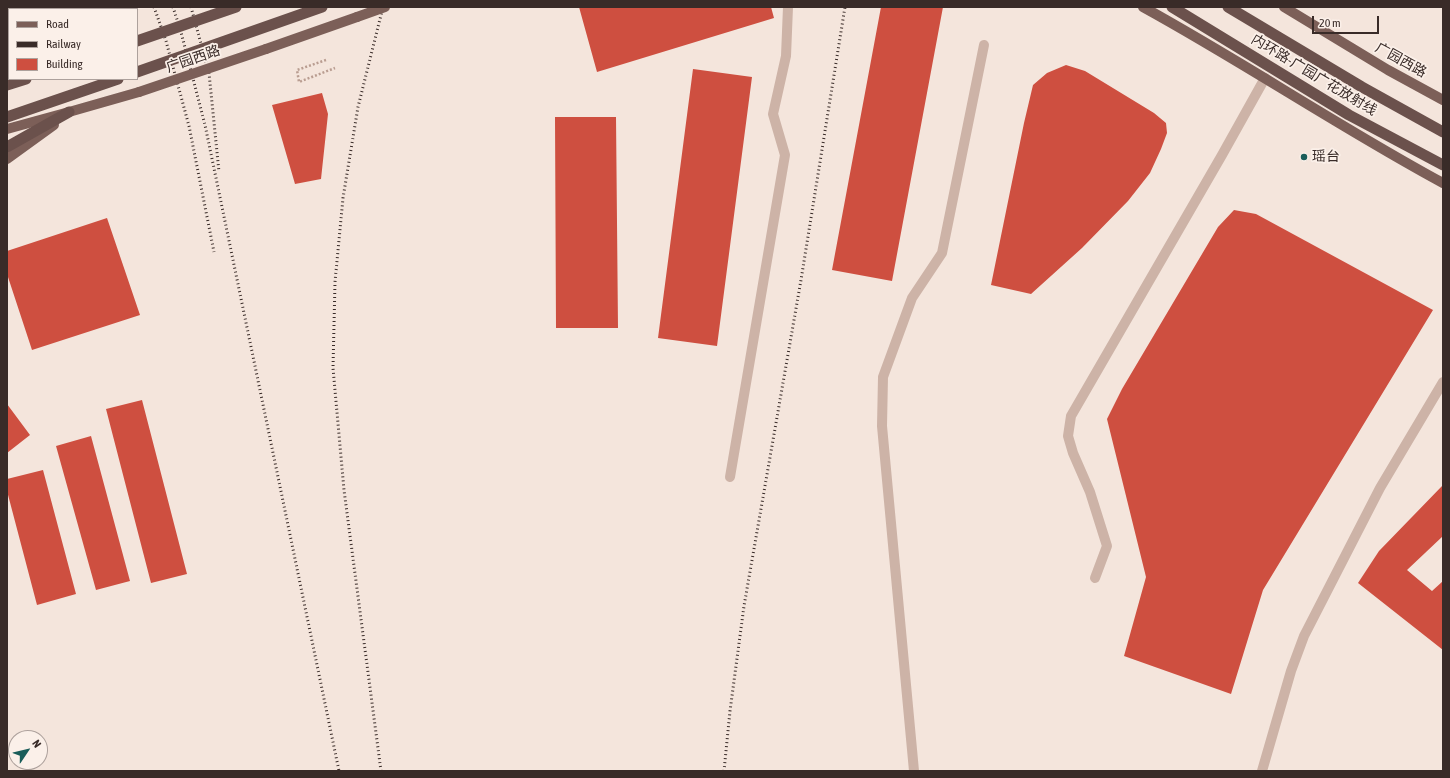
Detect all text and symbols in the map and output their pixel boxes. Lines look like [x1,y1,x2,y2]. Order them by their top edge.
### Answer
legend [8,8,138,80]
scale bar [1314,8,1381,34]
text: 20 m [1319,16,1341,30]
text: Road [46,17,69,31]
street label: 内环路-广园广花放射线 [1248,31,1380,119]
text: Railway [46,37,81,51]
street label: 广园西路 [1372,39,1430,81]
street label: 广园西路 [164,42,222,76]
text: Building [46,57,83,71]
place label: 瑶台 [1312,149,1340,165]
marker: 瑶台 [1299,152,1309,162]
north arrow [8,730,48,770]
text: N [30,738,44,750]

